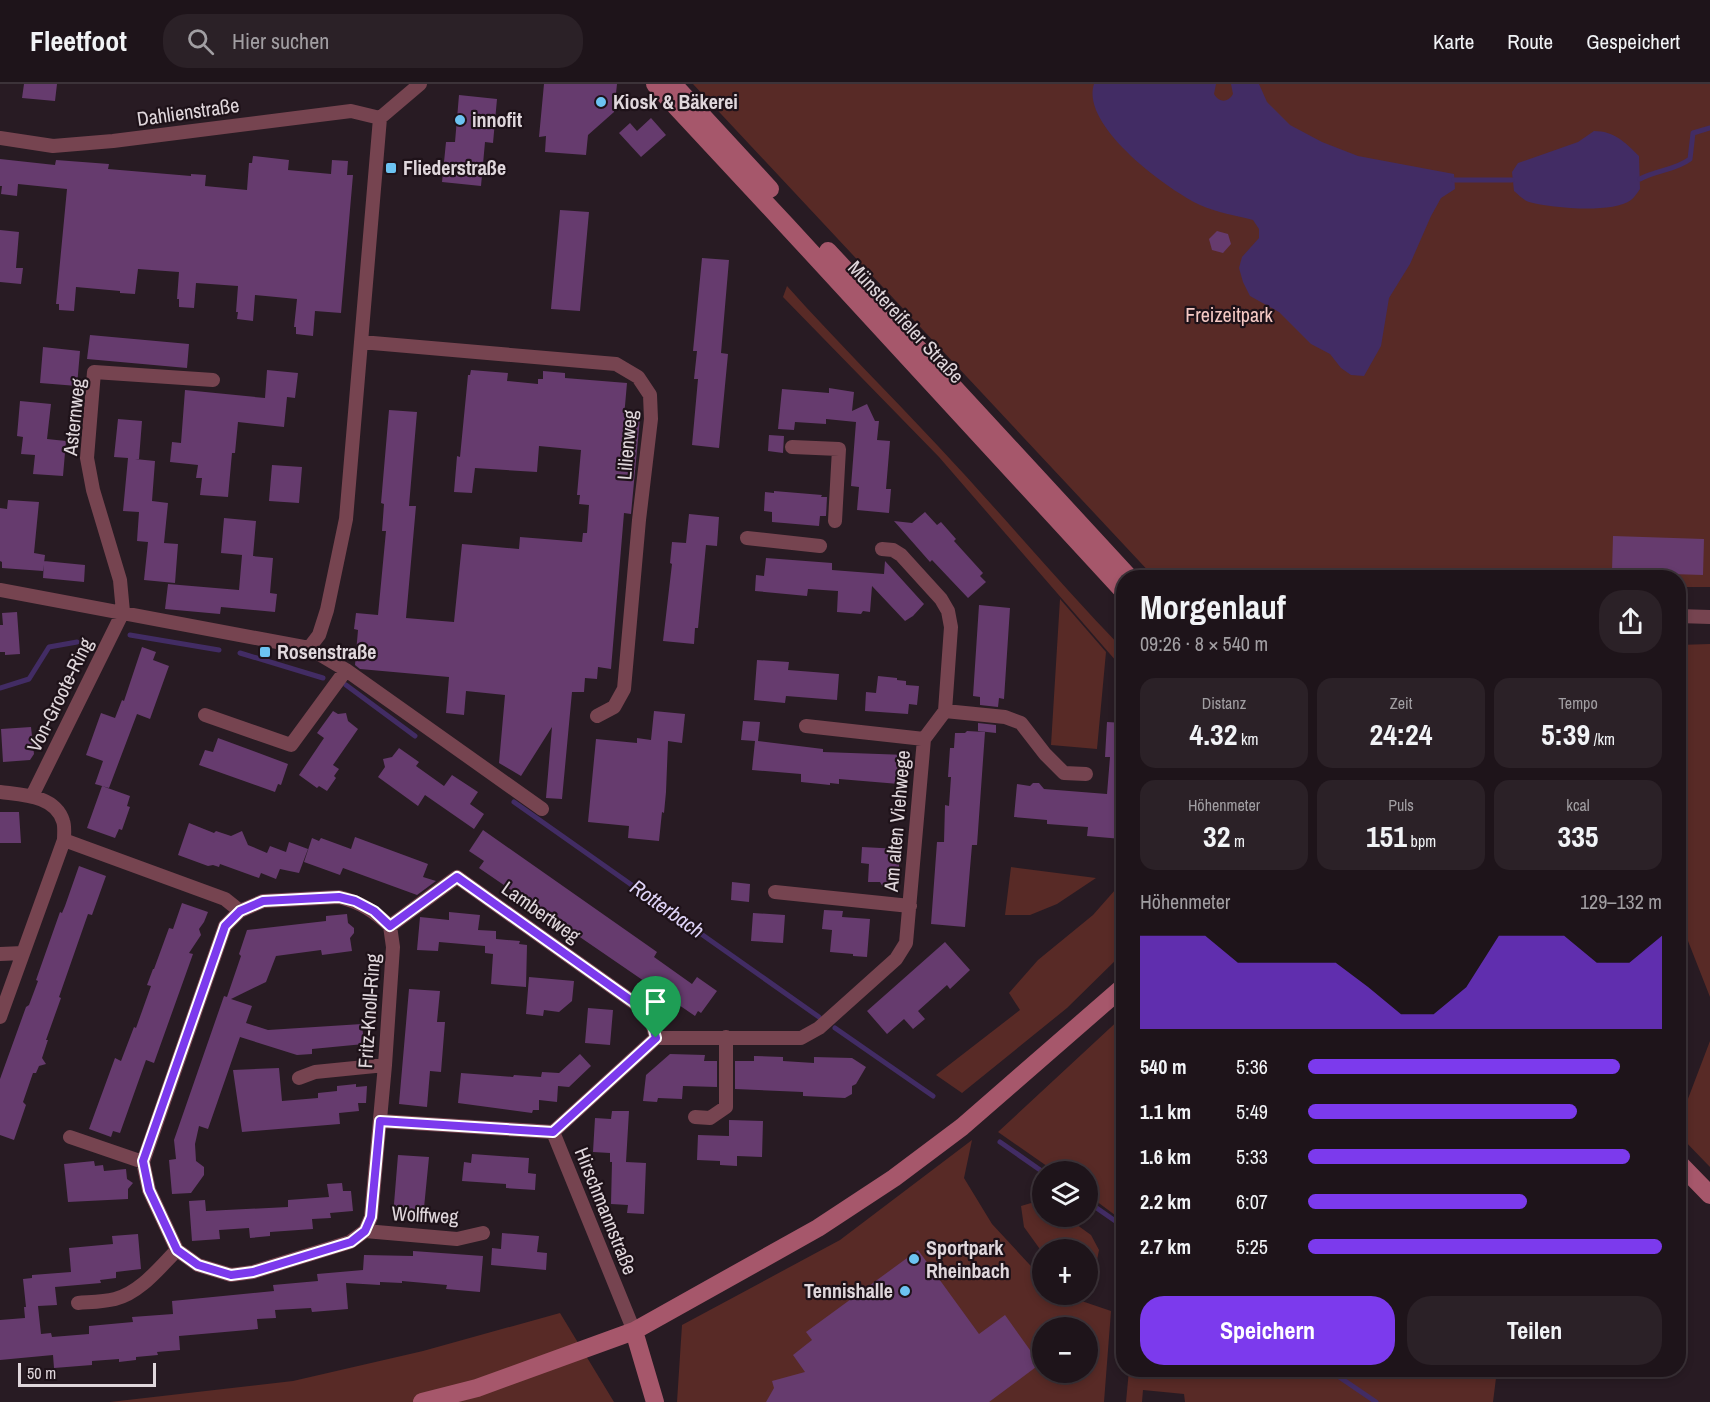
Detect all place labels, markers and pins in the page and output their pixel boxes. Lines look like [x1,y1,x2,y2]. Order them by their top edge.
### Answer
place label: Kiosk & Bäkerei [613,88,738,115]
marker: Kiosk & Bäkerei [594,95,608,109]
place label: innofit [472,106,523,133]
marker: innofit [453,113,467,127]
place label: Fliederstraße [403,154,506,181]
marker: Fliederstraße [384,161,398,175]
place label: Rosenstraße [277,638,376,665]
marker: Rosenstraße [258,645,272,659]
pin [630,976,681,1038]
place label: Sportpark Rheinbach [926,1234,1010,1284]
marker: Sportpark Rheinbach [907,1252,921,1266]
place label: Tennishalle [804,1277,893,1304]
marker: Tennishalle [898,1284,912,1298]

